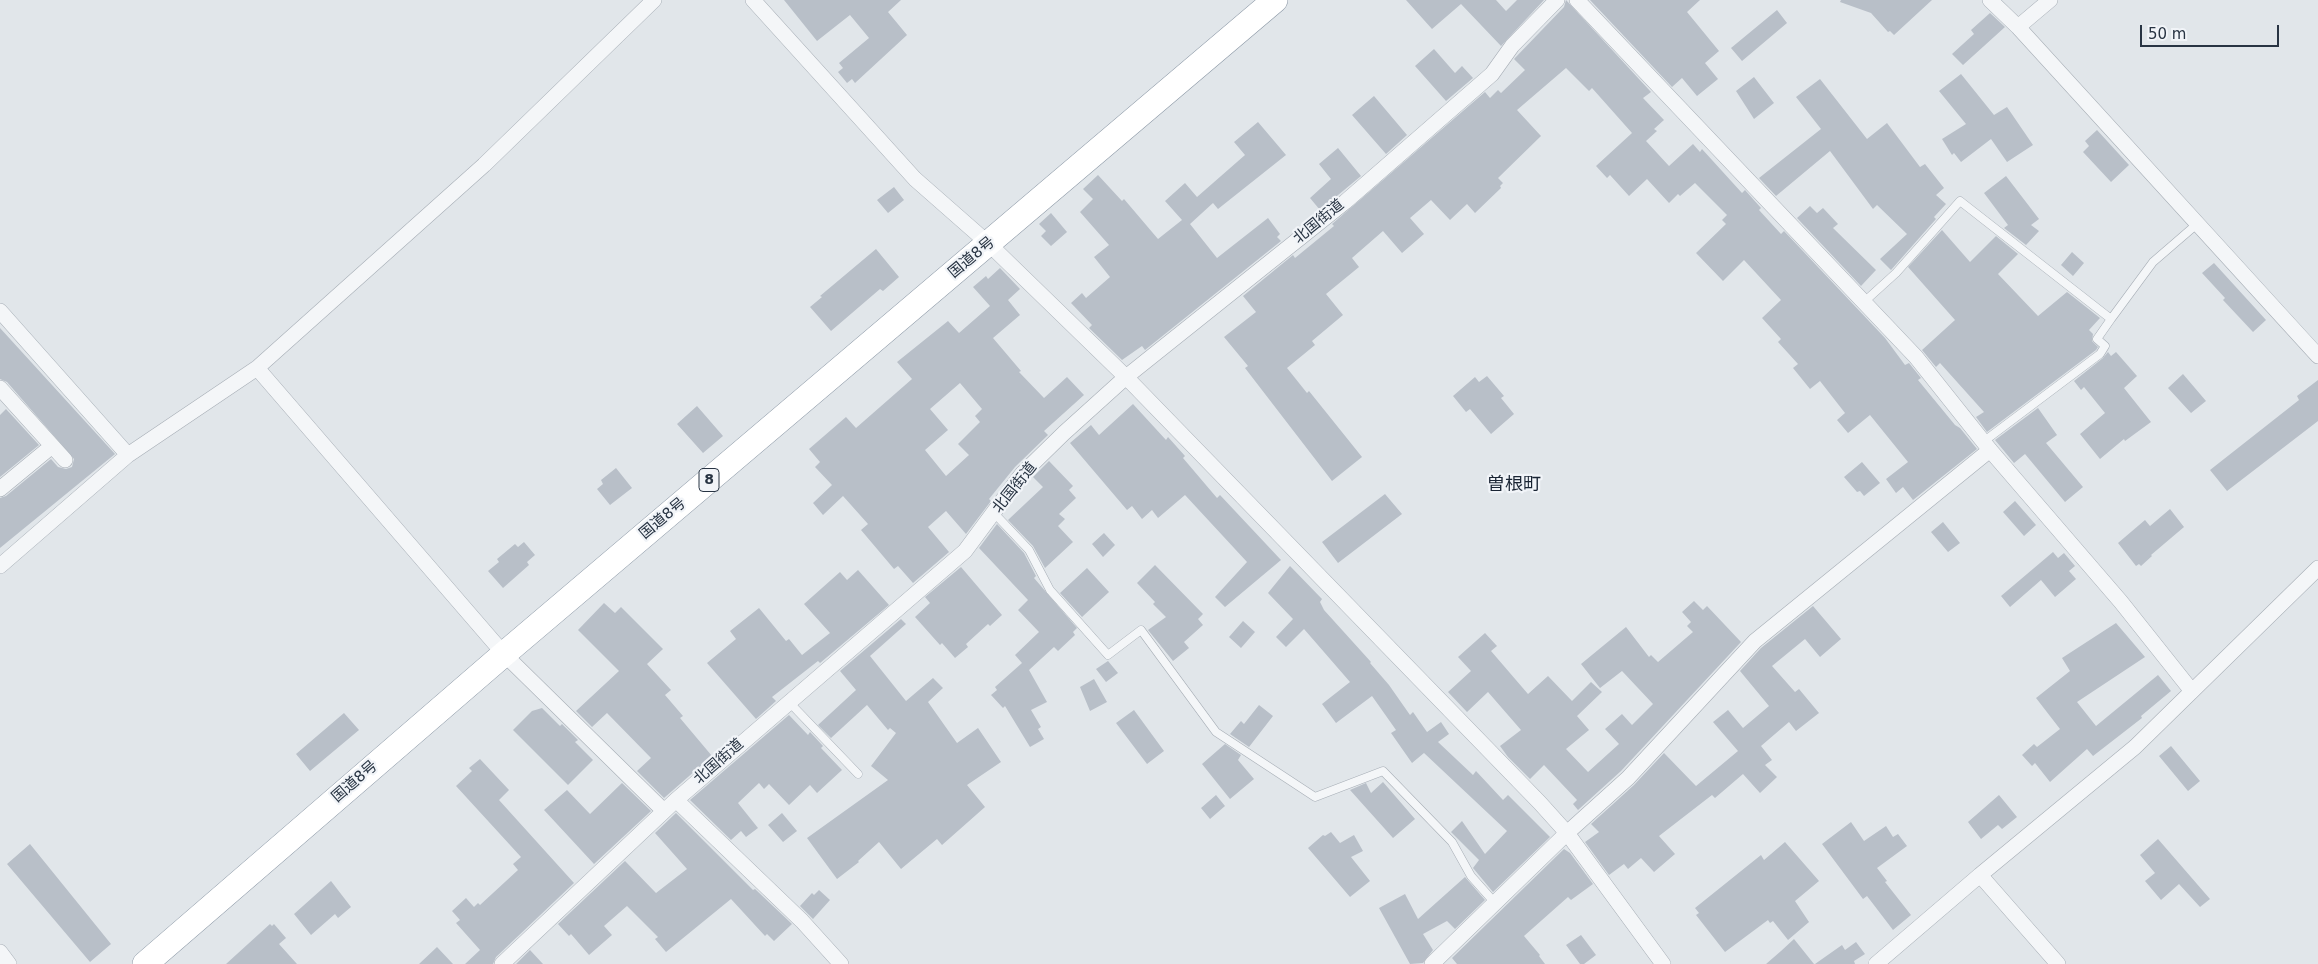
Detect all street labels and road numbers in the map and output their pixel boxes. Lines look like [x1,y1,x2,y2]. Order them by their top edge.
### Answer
street label: 北国街道 [1290,196,1348,248]
street label: 国道8号 [945,234,999,282]
street label: 北国街道 [989,459,1041,517]
road number: 8 [699,468,719,492]
street label: 国道8号 [636,495,690,543]
street label: 北国街道 [690,736,748,788]
street label: 国道8号 [329,757,381,807]

